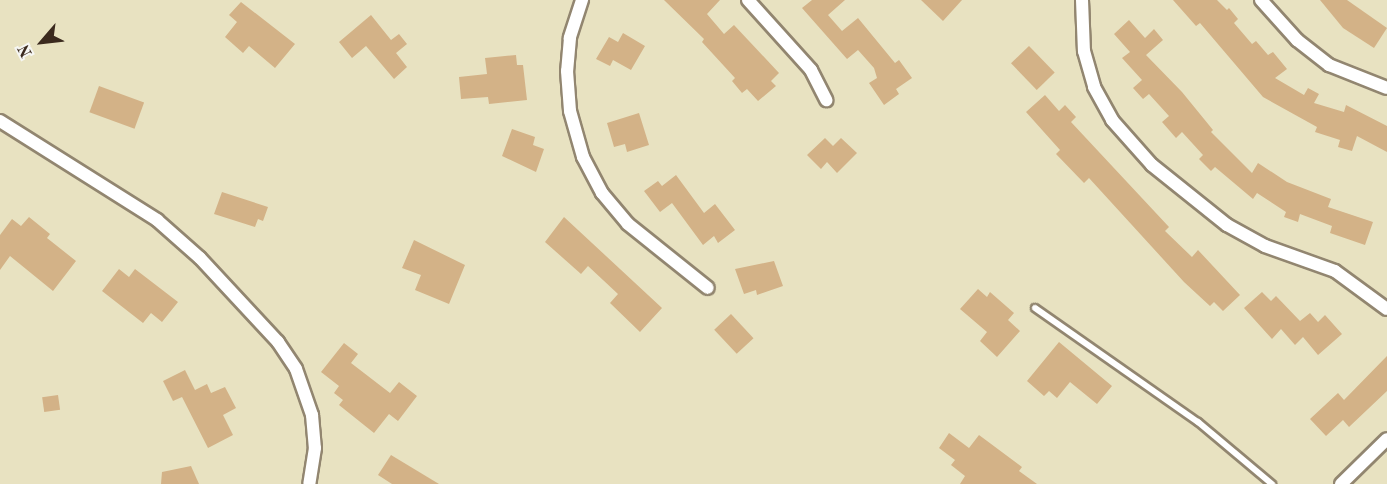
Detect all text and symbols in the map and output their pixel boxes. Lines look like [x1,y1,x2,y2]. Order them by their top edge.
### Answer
north arrow [12,12,72,72]
text: N [16,41,36,60]

